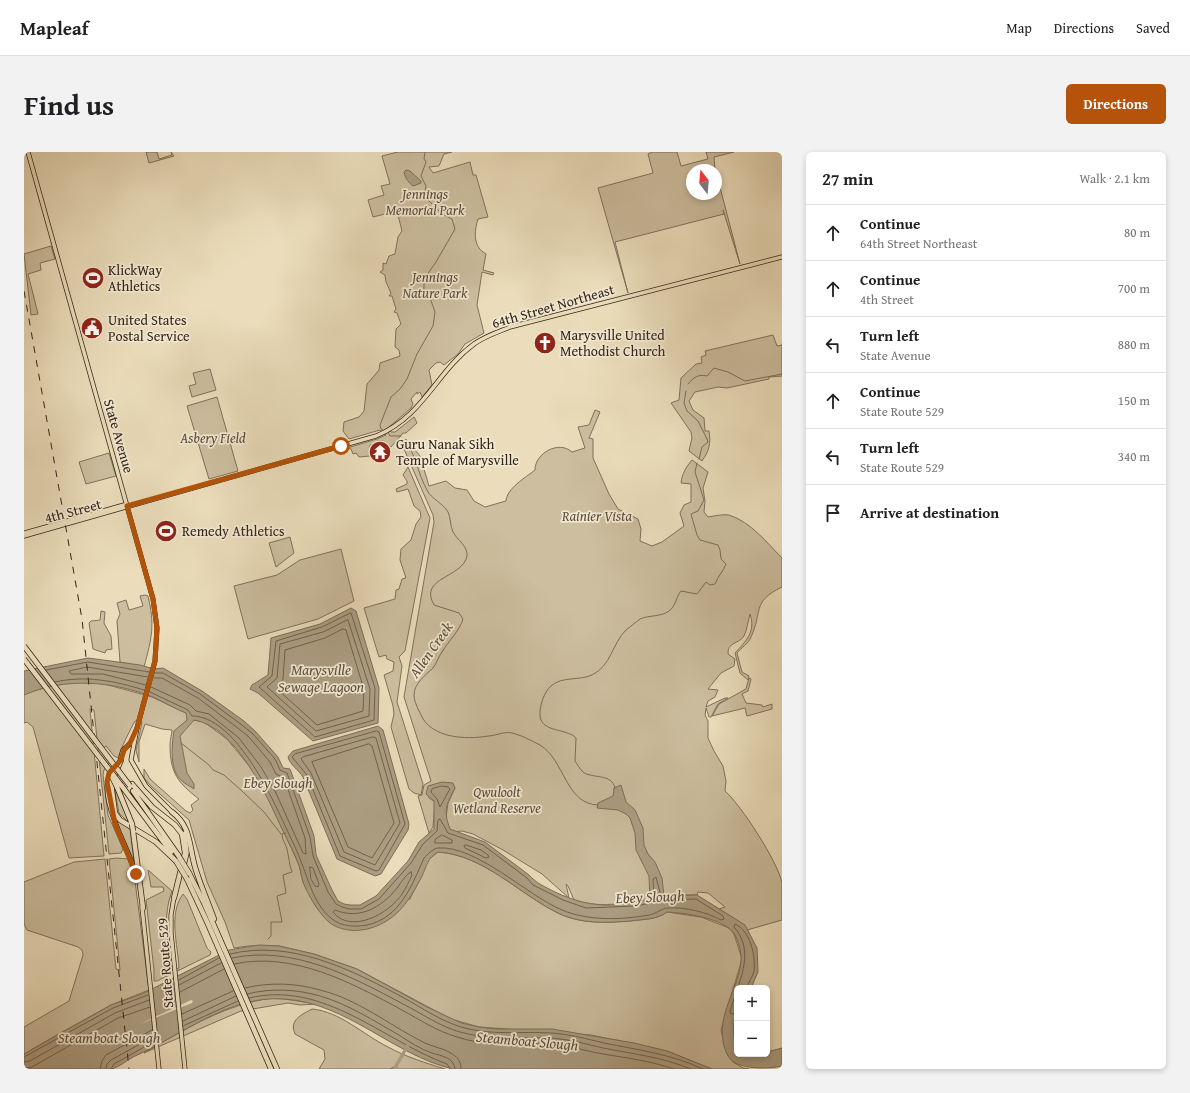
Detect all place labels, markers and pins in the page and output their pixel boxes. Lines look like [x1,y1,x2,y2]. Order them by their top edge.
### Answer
place label: KlickWay Athletics [108,260,162,296]
sports icon: KlickWay Athletics [80,265,106,291]
place label: United States Postal Service [108,310,190,346]
public building icon: United States Postal Service [79,315,105,341]
place label: Marysville United Methodist Church [560,325,666,361]
church icon: Marysville United Methodist Church [532,330,558,356]
place label: Guru Nanak Sikh Temple of Marysville [396,434,519,470]
temple icon: Guru Nanak Sikh Temple of Marysville [367,439,393,465]
sports icon: Remedy Athletics [153,518,179,544]
place label: Remedy Athletics [182,521,285,541]

